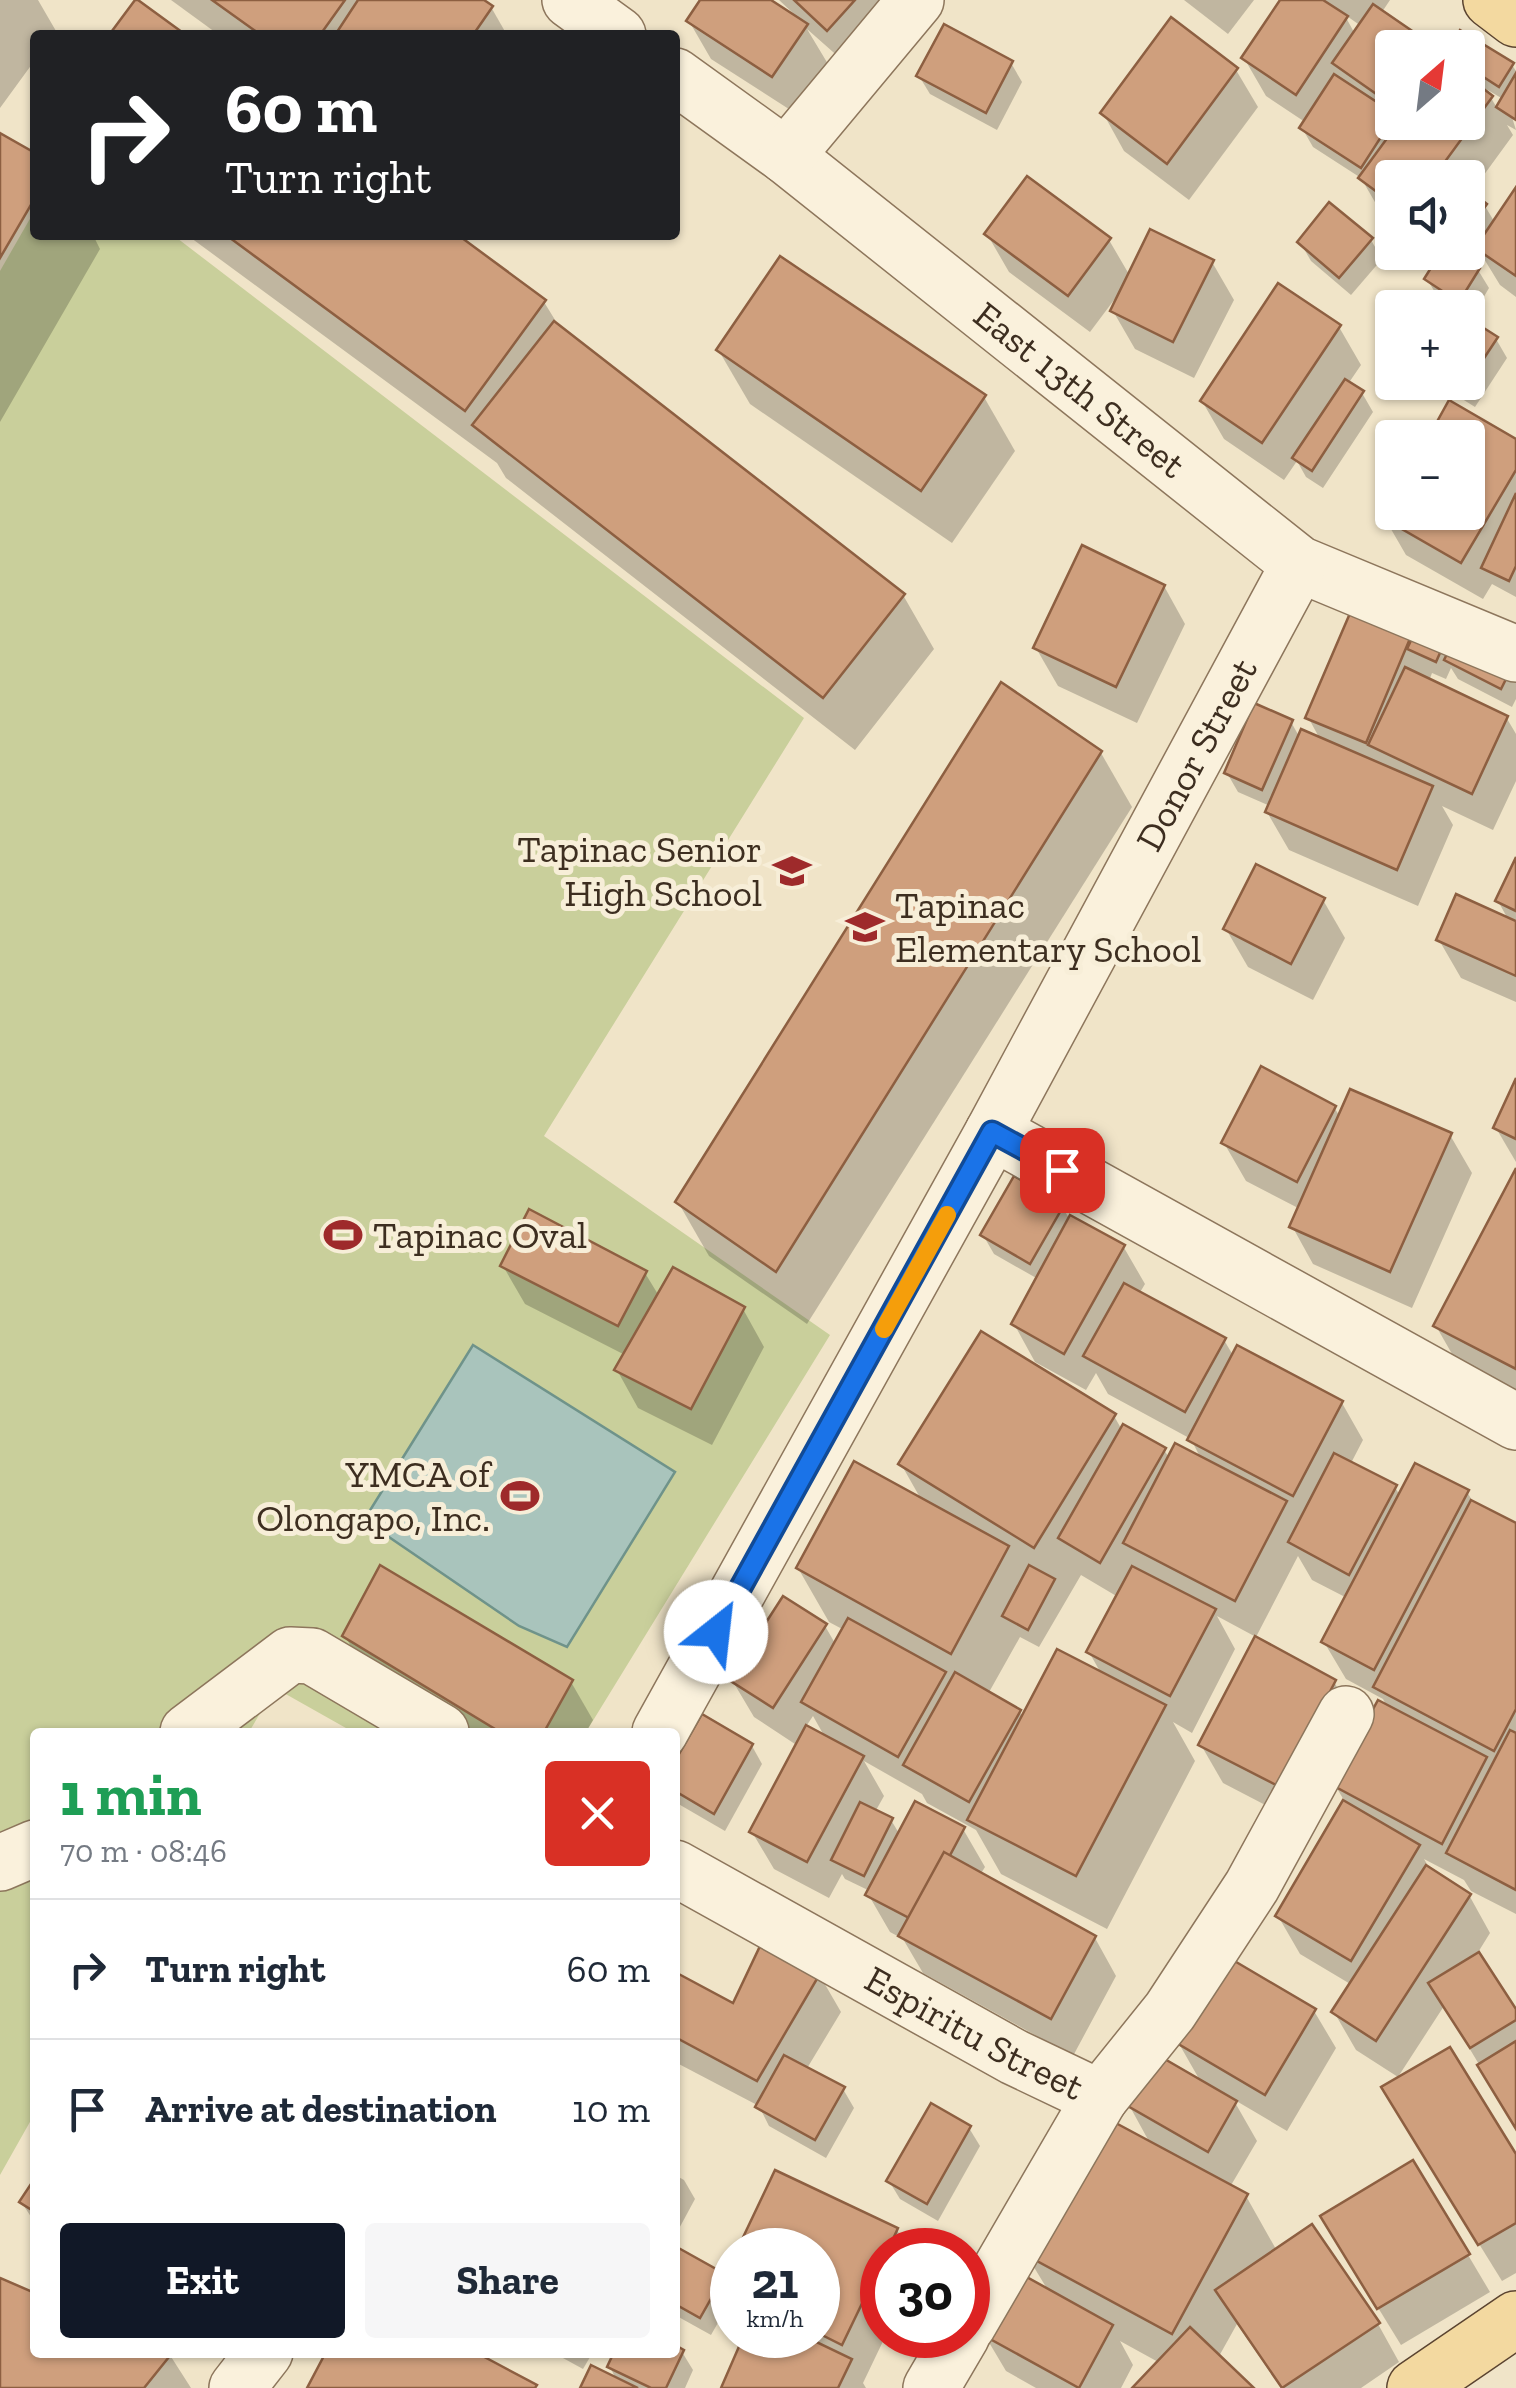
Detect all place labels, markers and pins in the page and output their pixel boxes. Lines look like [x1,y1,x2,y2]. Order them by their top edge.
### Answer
place label: Tapinac Senior High School [517,826,762,916]
school or university icon: Tapinac Senior High School [771,850,813,892]
place label: Tapinac Elementary School [895,882,1201,972]
school or university icon: Tapinac Elementary School [844,906,886,948]
pin [1020,1128,1105,1213]
place label: Tapinac Oval [373,1212,587,1258]
sports icon: Tapinac Oval [322,1214,364,1256]
place label: YMCA of Olongapo, Inc. [256,1451,493,1541]
sports icon: YMCA of Olongapo, Inc. [499,1475,541,1517]

